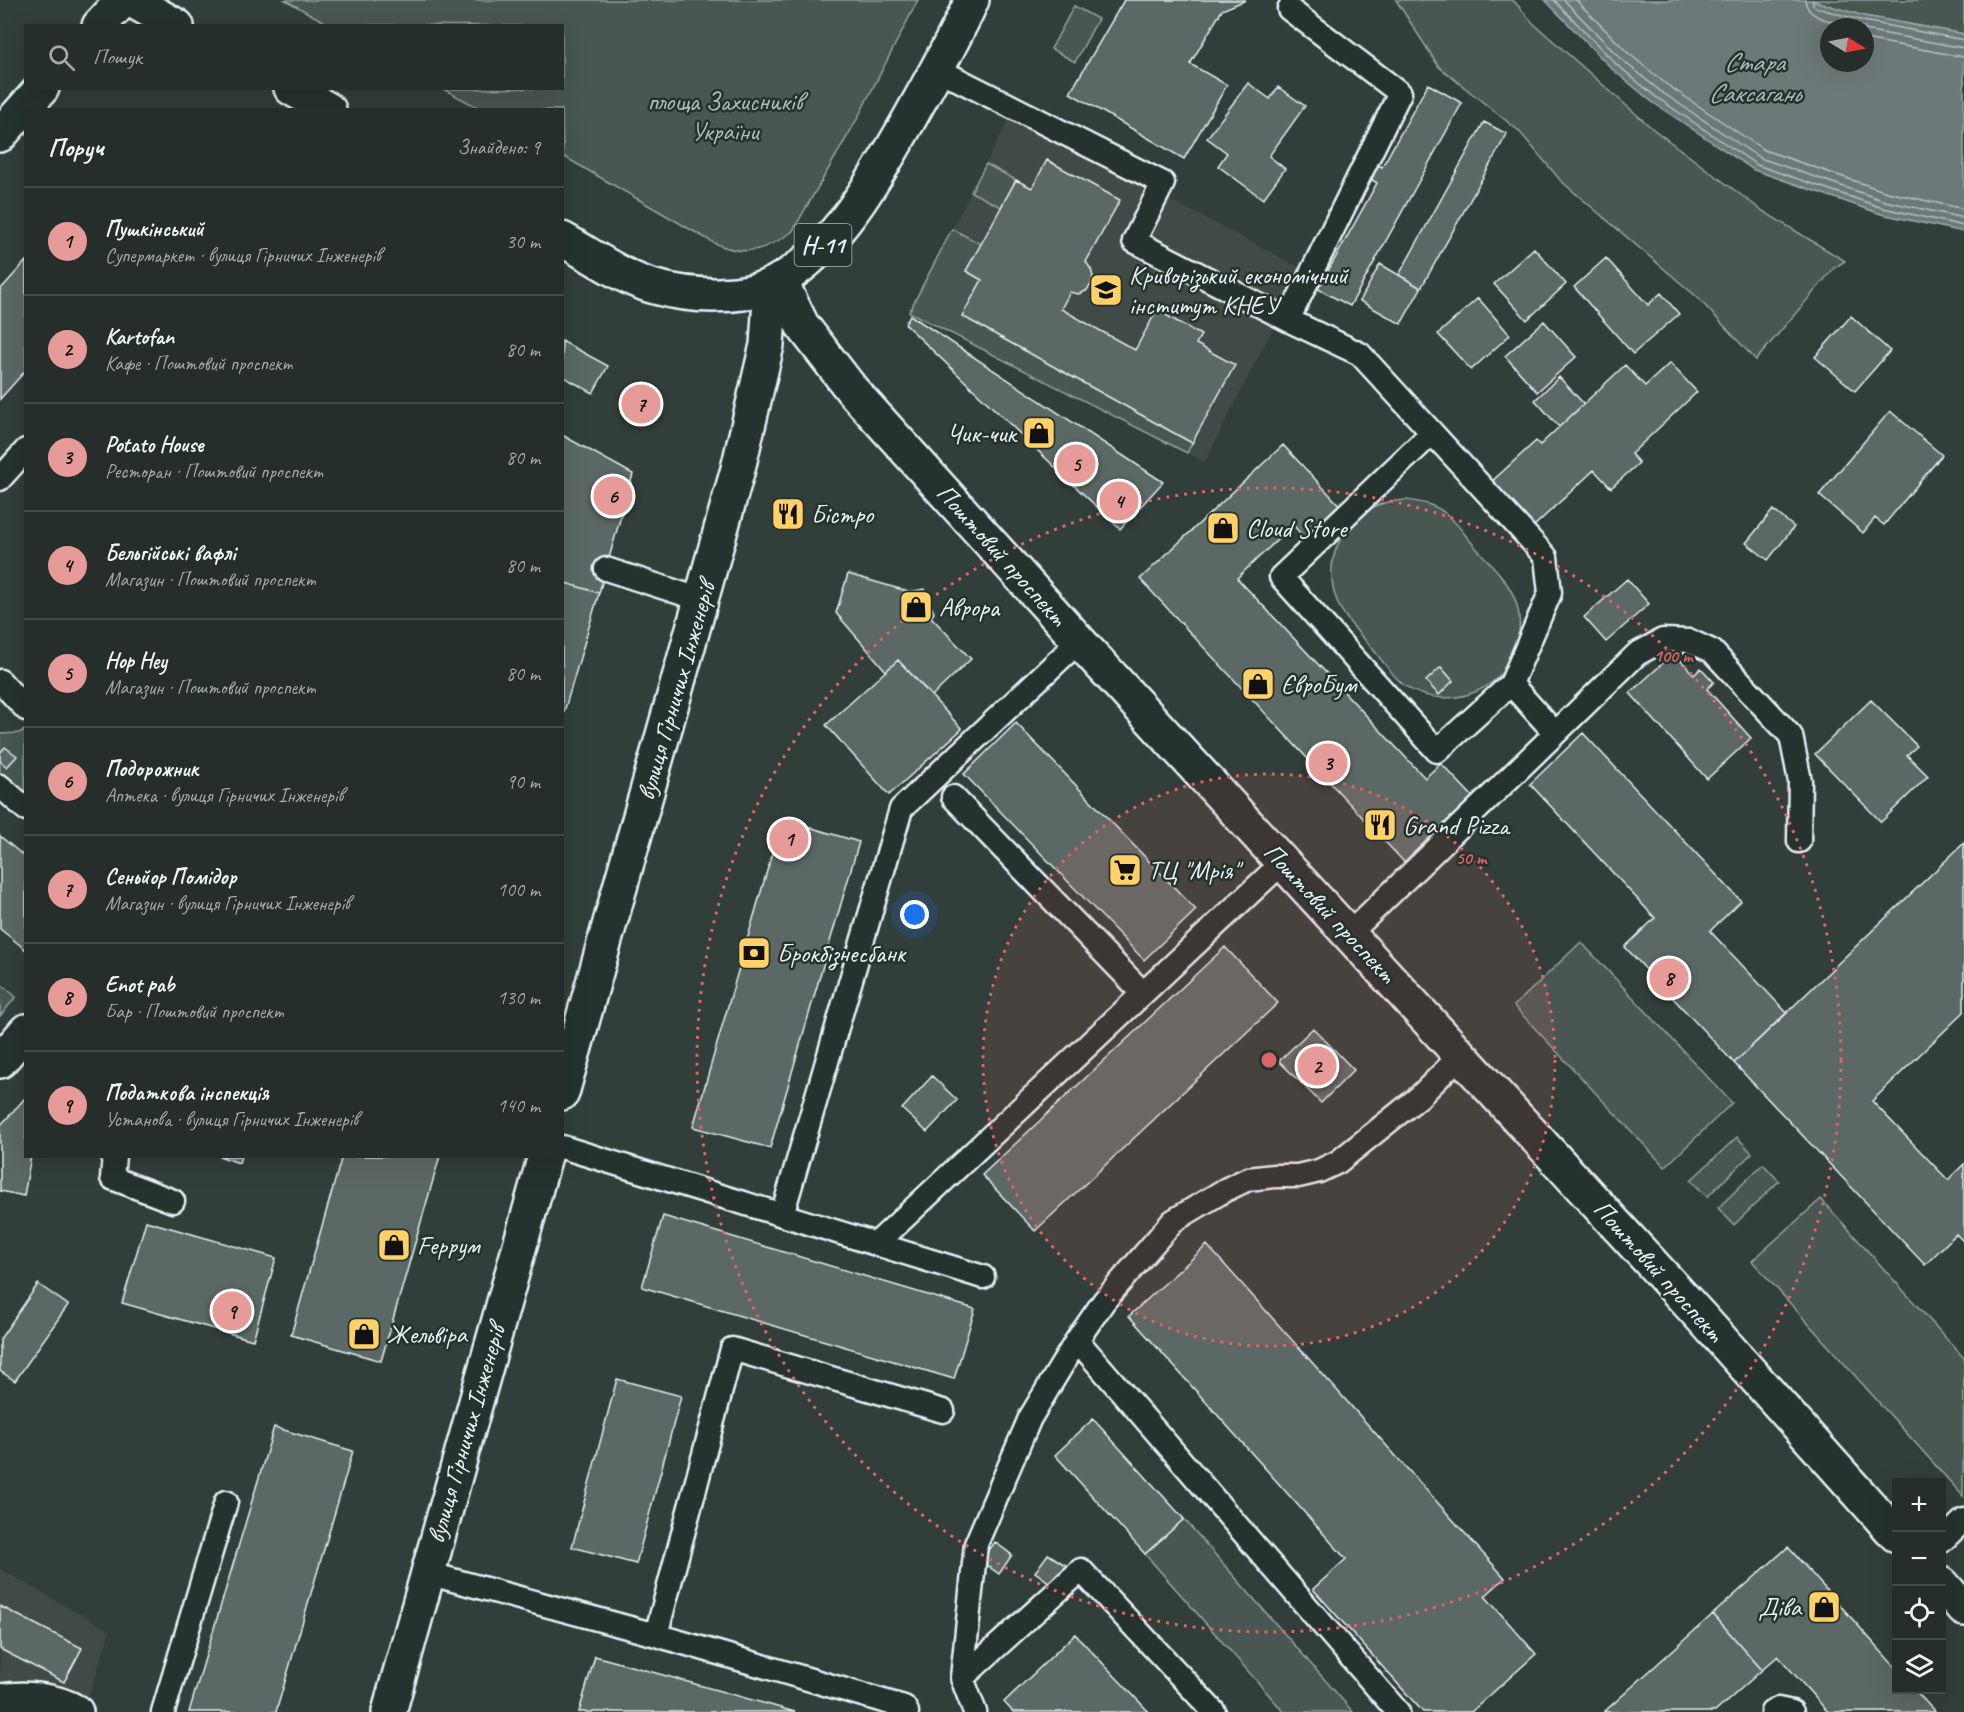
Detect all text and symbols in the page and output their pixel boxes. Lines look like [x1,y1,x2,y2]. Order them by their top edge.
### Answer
north arrow [1820,18,1874,72]
search box [24,24,564,90]
icon: search [45,41,78,74]
text: Пошук [93,43,142,71]
water label: Стара Саксагань [1708,45,1804,110]
park label: площа Захисників України [647,85,809,148]
text: Поруч [48,131,104,164]
text: Знайдено: 9 [458,135,540,160]
text: Пушкінський [105,215,204,243]
road number: Н-11 [794,224,852,266]
text: 1 [63,229,72,254]
text: 30 m [506,229,540,254]
text: Супермаркет · вулиця Гірничих Інженерів [105,243,381,268]
place label: Криворізький економічний інститут КНЕУ [1129,259,1350,322]
school or university icon: Криворізький економічний інститут КНЕУ [1088,272,1124,308]
text: Kartofan [105,323,174,351]
text: 2 [63,337,72,362]
text: 80 m [506,337,540,362]
text: Кафе · Поштовий проспект [105,351,293,376]
pin: 7 [622,382,660,426]
shop icon: Чик-чик [1021,415,1057,451]
place label: Чик-чик [947,417,1018,450]
text: Potato House [105,431,203,459]
pin: 5 [1056,442,1096,486]
text: 3 [63,445,72,470]
text: 80 m [506,445,540,470]
text: Ресторан · Поштовий проспект [105,459,323,484]
pin: 6 [594,474,632,518]
street label: Поштовий проспект [929,477,1076,634]
pin: 4 [1100,478,1138,524]
restaurant icon: Бістро [770,496,806,532]
place label: Бістро [811,498,875,531]
shop icon: Cloud Store [1205,510,1241,546]
place label: Cloud Store [1246,512,1349,545]
text: Бельгійські вафлі [105,539,235,567]
text: 4 [63,553,72,578]
text: 80 m [506,553,540,578]
text: Магазин · Поштовий проспект [105,567,316,592]
street label: вулиця Гірничих Інженерів [629,572,725,804]
shop icon: Аврора [898,589,934,625]
place label: Аврора [939,591,1001,624]
text: 100 m [1654,645,1694,667]
text: Hop Hey [105,647,167,675]
text: 5 [63,661,72,686]
text: 80 m [506,661,540,686]
shop icon: ЄвроБум [1240,666,1276,702]
place label: ЄвроБум [1281,668,1358,701]
text: Магазин · Поштовий проспект [105,675,316,700]
pin: 3 [1308,740,1348,786]
text: Подорожник [105,755,198,783]
text: 6 [63,769,72,794]
text: 90 m [506,769,540,794]
text: Аптека · вулиця Гірничих Інженерів [105,783,344,808]
restaurant icon: Grand Pizza [1362,807,1398,843]
place label: Grand Pizza [1403,809,1511,842]
pin: 1 [770,816,808,862]
street label: Поштовий проспект [1256,836,1405,991]
text: 50 m [1456,847,1488,869]
supermarket icon: ТЦ "Мрія" [1107,852,1143,888]
place label: ТЦ "Мрія" [1148,854,1244,887]
text: Сеньйор Помідор [105,863,237,891]
text: 7 [63,877,72,902]
text: 100 m [497,877,540,902]
text: Магазин · вулиця Гірничих Інженерів [105,891,350,916]
your location [900,900,929,929]
bank icon: Брокбізнесбанк [736,935,772,971]
place label: Брокбізнесбанк [777,937,907,971]
pin: 8 [1650,956,1688,1000]
text: Enot pab [105,971,175,999]
text: 8 [63,985,72,1010]
text: 130 m [497,985,540,1010]
text: Бар · Поштовий проспект [105,999,284,1024]
pin: 2 [1298,1044,1336,1088]
centre of rings [1259,1050,1279,1070]
text: Податкова інспекція [105,1079,269,1107]
text: 9 [63,1093,72,1118]
text: 140 m [497,1093,540,1118]
text: Установа · вулиця Гірничих Інженерів [105,1107,358,1132]
street label: Поштовий проспект [1586,1193,1733,1350]
shop icon: Fеррум [376,1227,412,1263]
place label: Fеррум [417,1229,482,1262]
pin: 9 [212,1288,252,1334]
street label: вулиця Гірничих Інженерів [419,1315,515,1547]
shop icon: Жельвіра [346,1316,382,1352]
place label: Жельвіра [387,1318,468,1351]
map controls [1892,1478,1946,1694]
button: + [1892,1478,1946,1532]
button: − [1892,1532,1946,1586]
button: locate [1892,1586,1946,1640]
shop icon: Діва [1806,1589,1842,1625]
place label: Діва [1758,1591,1803,1624]
button: layers [1892,1640,1946,1694]

